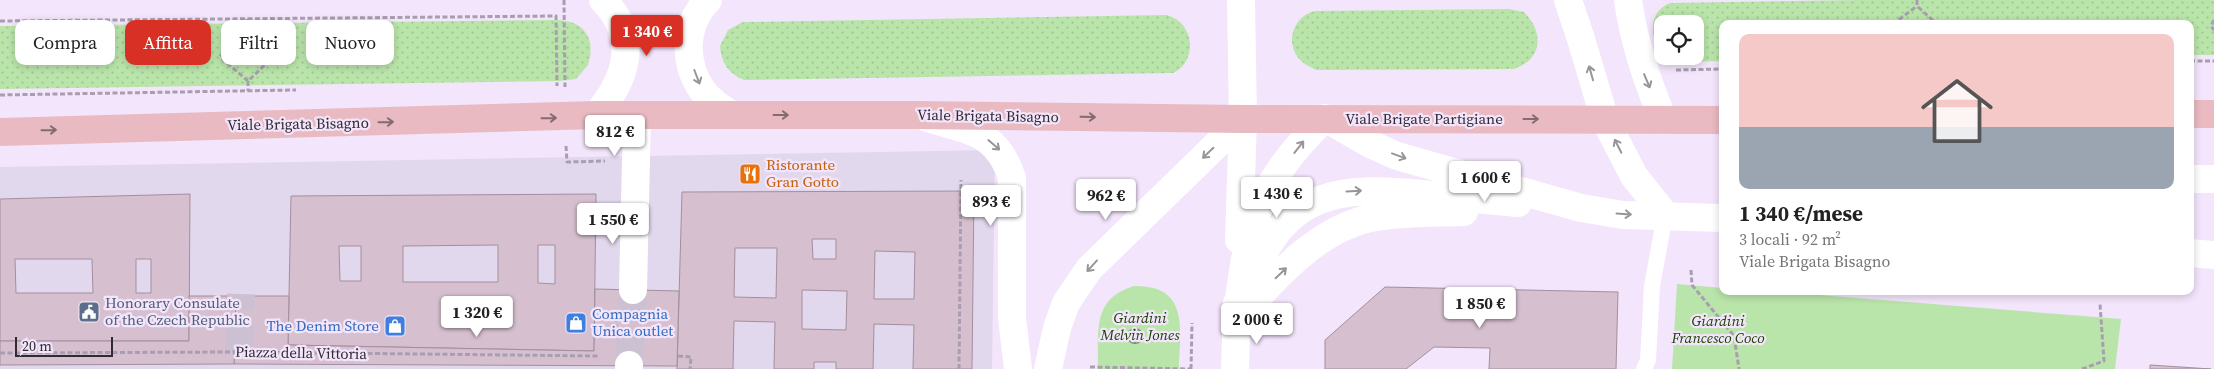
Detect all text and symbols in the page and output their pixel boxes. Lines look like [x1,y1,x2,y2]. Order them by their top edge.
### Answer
pin: 1 340 € [601,15,693,57]
map controls [1654,15,1704,65]
button: locate [1654,15,1704,65]
chip: Compra [15,20,115,65]
chip: Affitta [125,20,211,65]
chip: Filtri [221,20,296,65]
chip: Nuovo [306,20,394,65]
text: 1 340 € [622,20,672,42]
one-way arrow [1586,65,1596,81]
icon: home [1912,66,2002,156]
one-way arrow [692,69,702,84]
one-way arrow [1643,73,1653,88]
street label: Viale Brigata Bisagno [917,104,1059,127]
street label: Viale Brigate Partigiane [1345,108,1503,129]
one-way arrow [772,110,788,120]
street label: Viale Brigata Bisagno [227,112,369,135]
one-way arrow [1079,112,1095,122]
one-way arrow [540,113,556,122]
pin: 812 € [580,114,650,157]
one-way arrow [1522,114,1539,124]
one-way arrow [378,117,394,127]
text: 812 € [596,120,634,142]
one-way arrow [40,126,56,135]
one-way arrow [987,139,1000,150]
one-way arrow [1613,139,1622,154]
one-way arrow [1293,141,1304,154]
one-way arrow [1202,147,1215,159]
one-way arrow [1391,152,1406,161]
place label: Ristorante Gran Gotto [766,154,839,192]
pin: 1 600 € [1439,160,1531,203]
restaurant icon: Ristorante Gran Gotto [738,162,762,186]
text: 1 600 € [1460,166,1510,188]
pin: 1 430 € [1231,176,1323,219]
pin: 962 € [1071,178,1141,221]
text: 1 430 € [1252,182,1302,204]
pin: 893 € [956,184,1026,227]
text: 962 € [1087,184,1125,206]
one-way arrow [1346,187,1362,196]
text: 893 € [972,190,1010,212]
text: 1 340 €/mese [1739,199,1863,228]
pin: 1 550 € [567,202,659,245]
text: 1 550 € [588,208,638,230]
one-way arrow [1616,209,1632,219]
text: 3 locali · 92 m² [1739,228,1841,250]
text: Viale Brigata Bisagno [1739,250,1890,272]
one-way arrow [1086,260,1098,273]
one-way arrow [1275,267,1287,279]
pin: 1 850 € [1434,286,1526,329]
place label: Honorary Consulate of the Czech Republic [105,292,250,330]
text: 1 850 € [1455,292,1505,314]
pin: 1 320 € [431,296,523,338]
public building icon: Honorary Consulate of the Czech Republic [77,300,101,324]
text: 1 320 € [452,301,502,323]
pin: 2 000 € [1211,302,1303,345]
place label: Compagnia Unica outlet [592,303,673,341]
park label: Giardini Melvin Jones [1099,307,1180,345]
text: 2 000 € [1232,308,1282,330]
park label: Giardini Francesco Coco [1670,310,1765,348]
shop icon: Compagnia Unica outlet [564,311,588,335]
shop icon: The Denim Store [383,314,407,338]
place label: The Denim Store [266,315,379,336]
scale bar [15,334,112,357]
text: 20 m [22,336,52,356]
street label: Piazza della Vittoria [235,341,368,364]

